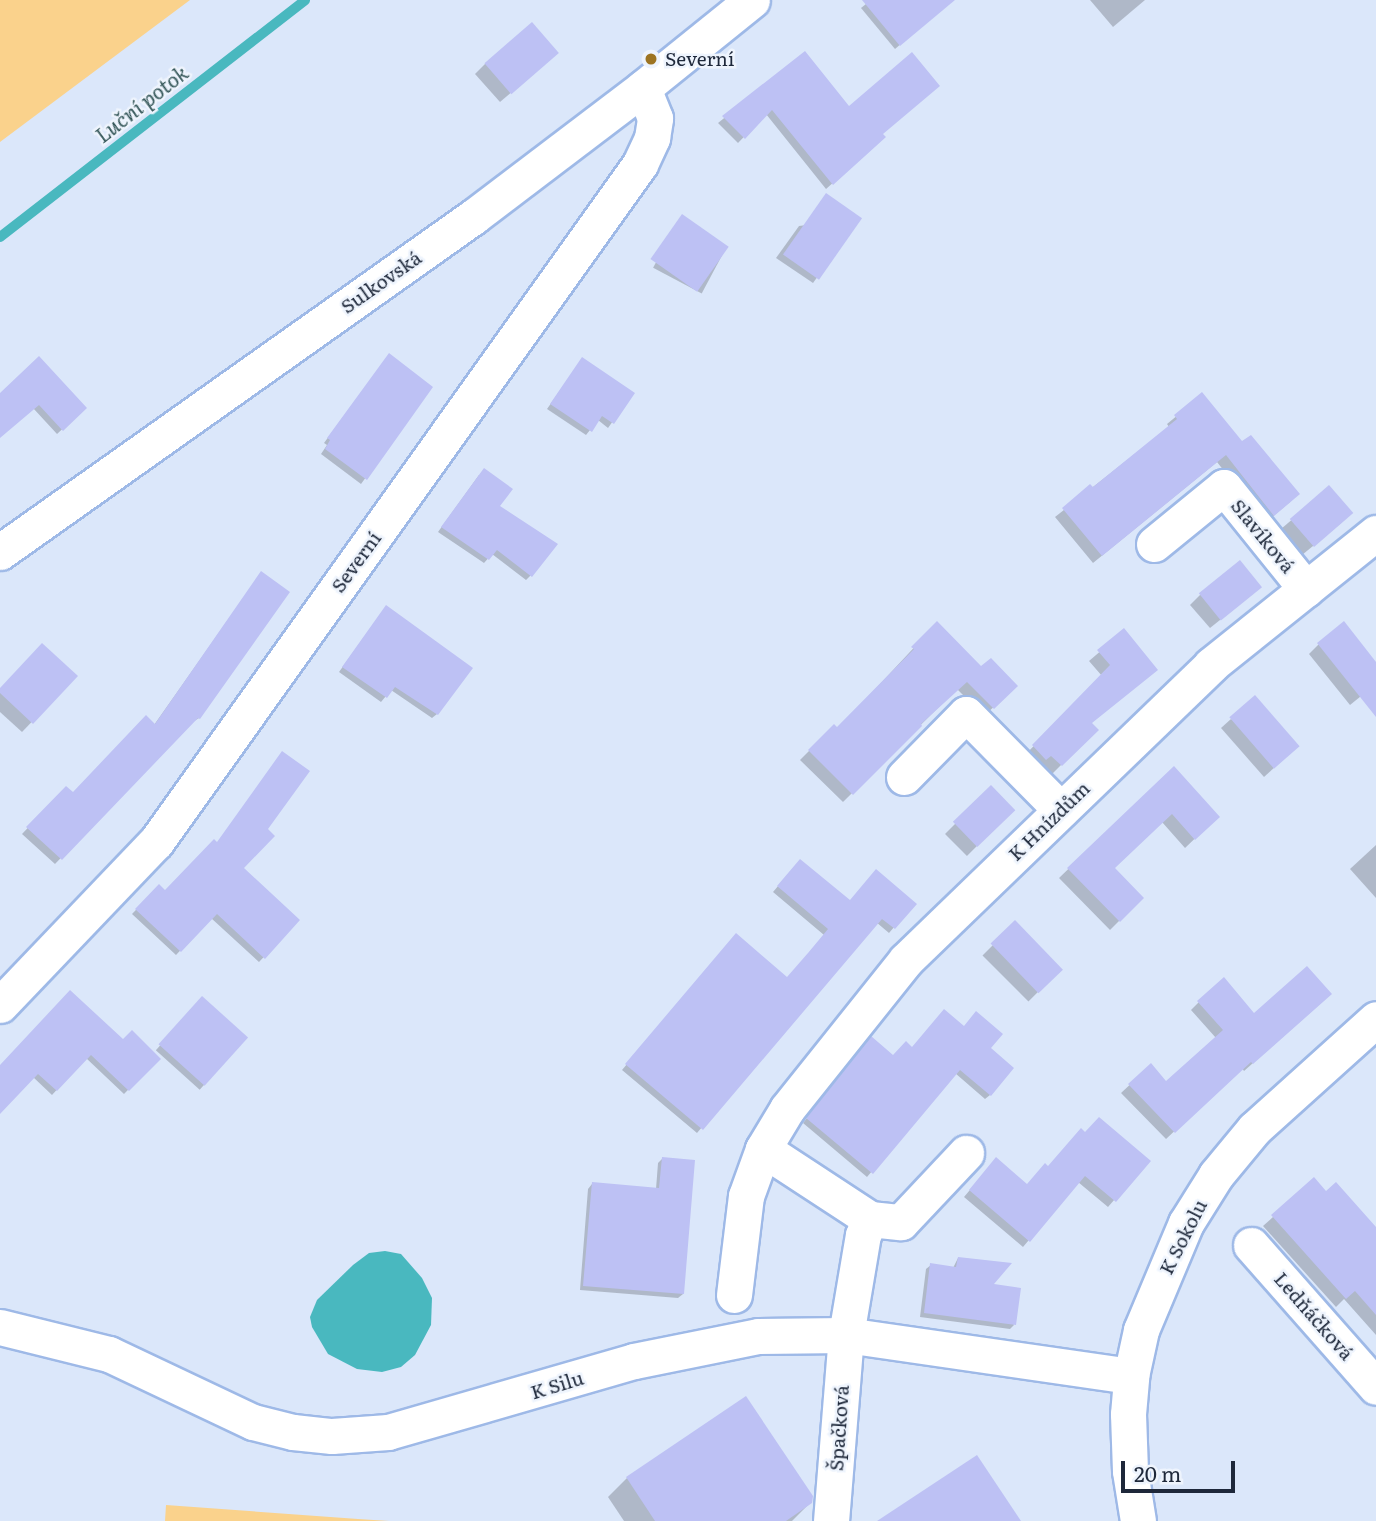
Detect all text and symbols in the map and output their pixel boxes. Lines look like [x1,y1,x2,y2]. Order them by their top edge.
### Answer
place label: Severní [665,48,734,70]
marker: Severní [643,51,659,67]
water label: Luční potok [90,59,192,147]
street label: Sulkovská [336,246,426,318]
street label: Slavíková [1226,495,1300,577]
street label: Severní [326,527,386,597]
street label: K Hnízdům [1004,777,1094,865]
street label: K Sokolu [1155,1196,1211,1278]
street label: Ledňáčková [1270,1267,1358,1365]
street label: K Silu [528,1366,586,1404]
street label: Špačková [825,1384,853,1472]
scale bar [1124,1448,1238,1492]
text: 20 m [1134,1457,1181,1488]

